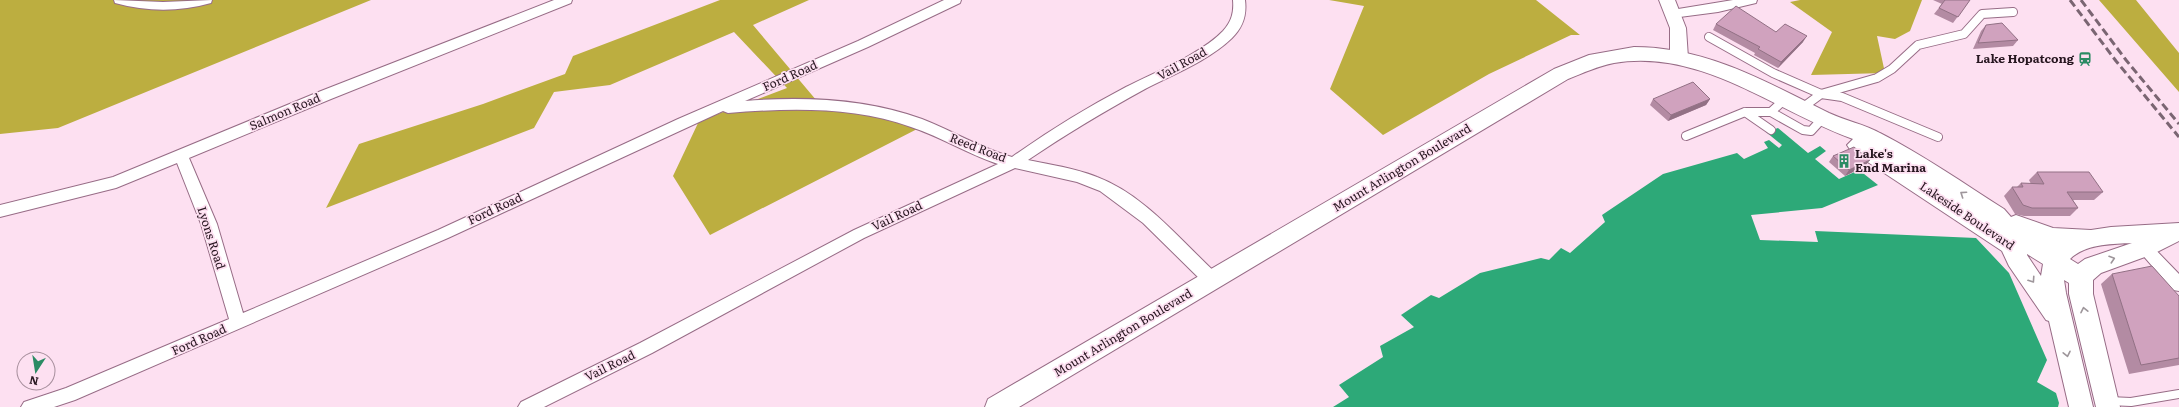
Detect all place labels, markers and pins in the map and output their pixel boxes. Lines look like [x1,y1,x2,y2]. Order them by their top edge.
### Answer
place label: Lake Hopatcong [1976,49,2075,67]
station icon: Lake Hopatcong [2077,51,2093,67]
place label: Lake's End Marina [1855,144,1926,176]
building icon: Lake's End Marina [1836,153,1852,169]

